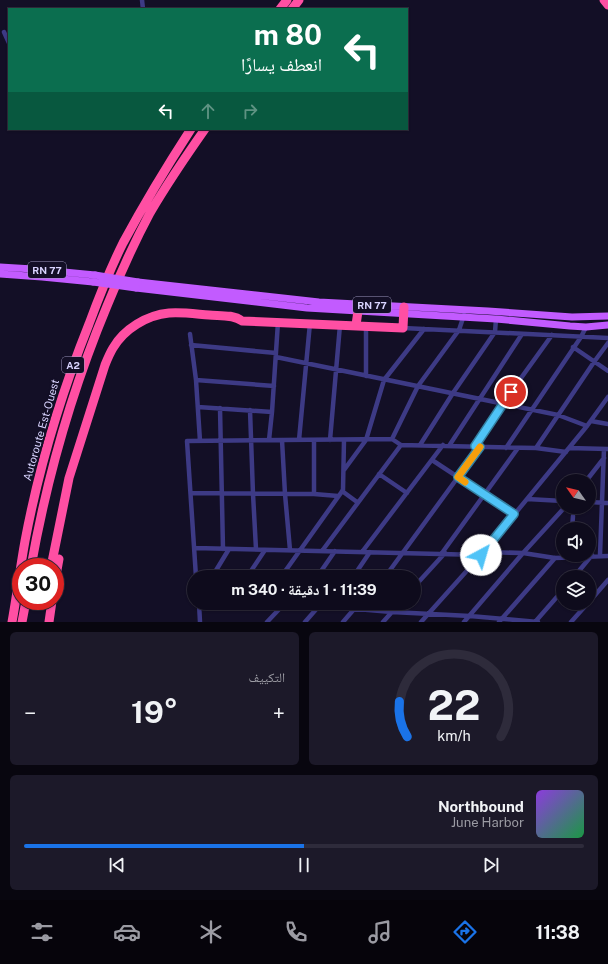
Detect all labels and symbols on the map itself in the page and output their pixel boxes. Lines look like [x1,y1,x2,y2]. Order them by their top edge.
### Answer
road number: RN 77 [28,262,66,278]
road number: RN 77 [353,297,391,313]
road number: A2 [62,357,84,373]
pin [494,375,528,409]
street label: Autoroute Est-Ouest [21,378,61,482]
north arrow [556,474,596,514]
position arrow [460,534,502,576]
speed limit sign: 30 [12,558,64,610]

